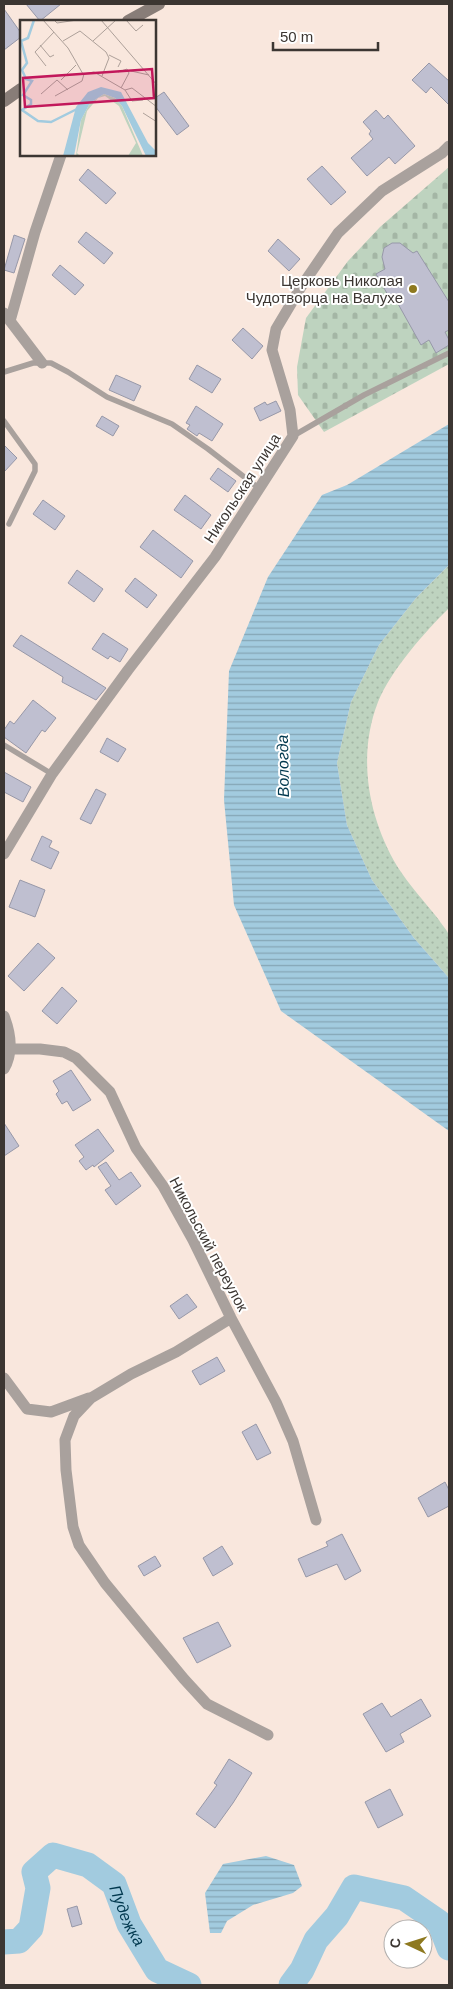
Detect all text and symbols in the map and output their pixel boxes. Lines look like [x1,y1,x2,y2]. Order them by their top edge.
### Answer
inset map [20,20,156,156]
scale bar [273,20,378,52]
text: 50 m [280,28,313,45]
place label: Церковь Николая Чудотворца на Валухе [246,272,403,306]
marker: Церковь Николая Чудотворца на Валухе [407,283,419,295]
street label: Никольская улица [200,430,284,546]
water label: Вологда [274,734,292,797]
street label: Никольский переулок [166,1174,252,1314]
water label: Пудежка [107,1883,149,1949]
north arrow [383,1919,433,1969]
text: С [387,1937,403,1949]

